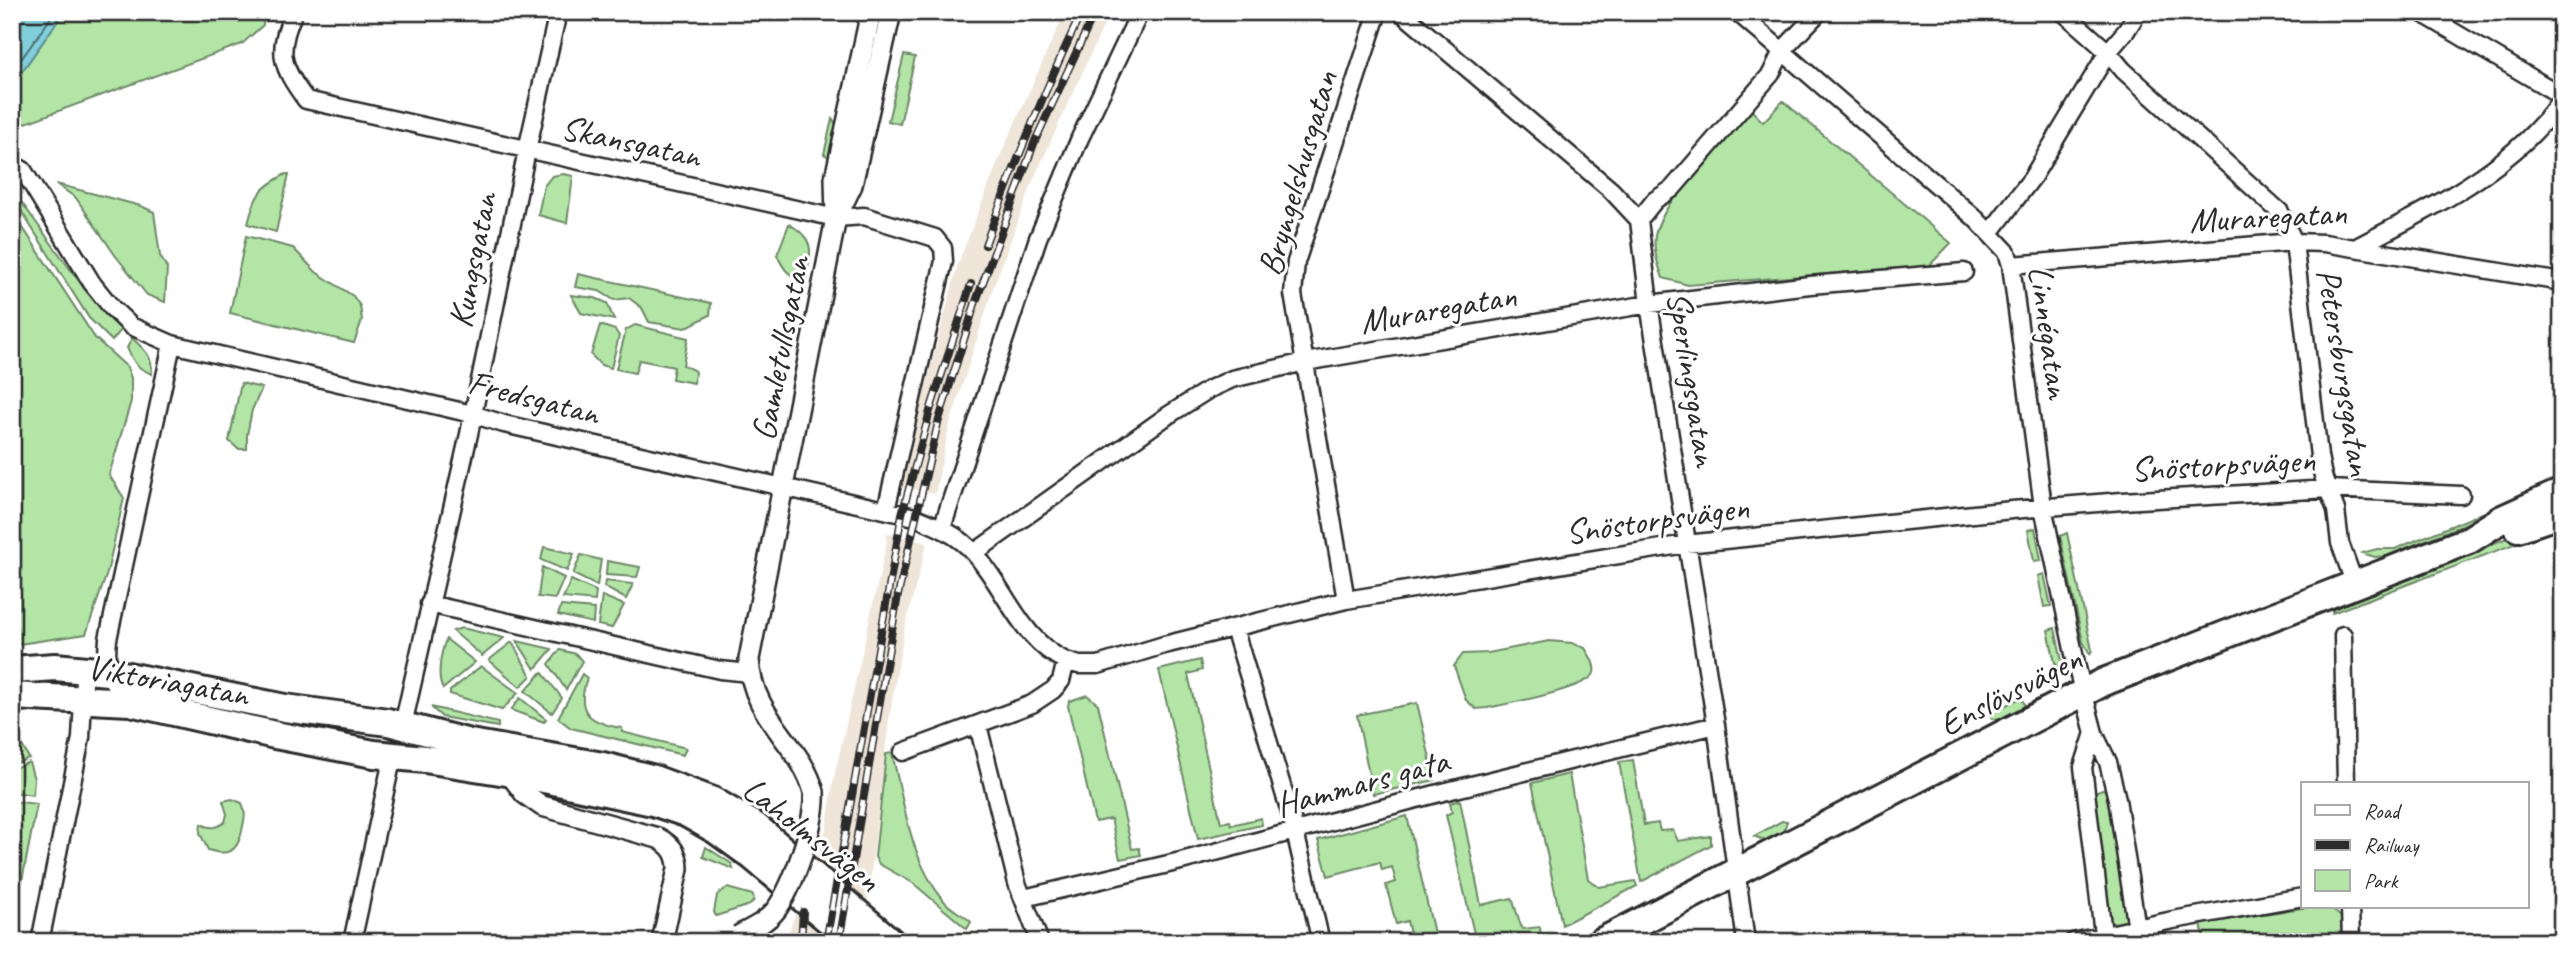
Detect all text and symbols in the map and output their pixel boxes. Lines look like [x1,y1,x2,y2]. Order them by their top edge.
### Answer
street label: Bryngelshusgatan [1247,65,1348,281]
street label: Skansgatan [557,105,707,179]
street label: Kungsgatan [437,187,508,331]
street label: Muraregatan [2188,190,2348,243]
street label: Gamletullsgatan [741,250,821,444]
street label: Linnégatan [2018,263,2081,404]
street label: Petersburgsgatan [2306,266,2383,480]
street label: Muraregatan [1357,273,1520,344]
street label: Sperlingsgatan [1657,289,1729,472]
street label: Fredsgatan [464,360,606,436]
street label: Snöstorpsvägen [2130,437,2317,492]
street label: Snöstorpsvägen [1563,484,1752,555]
street label: Enslövsvägen [1931,636,2089,747]
street label: Viktoriagatan [84,644,254,717]
street label: Hammars gata [1271,737,1456,827]
street label: Laholmsvägen [734,767,890,902]
legend [2301,782,2528,908]
text: Road [2364,798,2403,824]
text: Railway [2364,832,2420,858]
text: Park [2364,868,2399,894]

